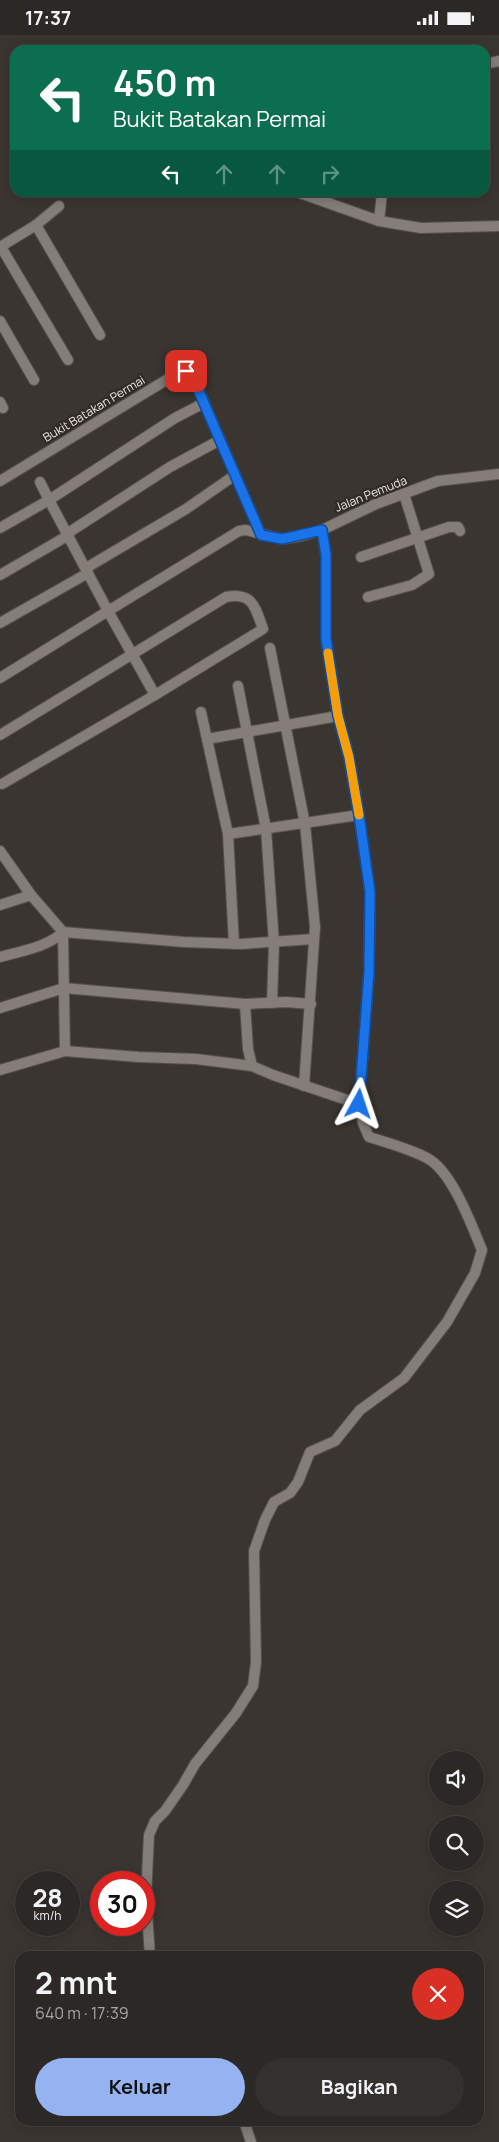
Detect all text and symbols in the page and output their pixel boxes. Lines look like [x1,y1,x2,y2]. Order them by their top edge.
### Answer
text: 17:37 [25,5,71,31]
text: 450 m [113,59,216,107]
icon: left [30,65,95,130]
text: Bukit Batakan Permai [113,104,326,134]
icon: left [157,160,185,188]
icon: ahead [210,160,238,188]
icon: ahead [263,160,291,188]
icon: right [316,160,344,188]
pin [165,350,207,392]
icon: arrive [172,357,200,385]
street label: Bukit Batakan Permai [40,371,148,446]
street label: Jalan Pemuda [332,471,409,516]
position arrow [332,1077,384,1129]
map controls [429,1751,484,1936]
button: sound [429,1751,484,1806]
button: search [429,1816,484,1871]
speed limit sign: 30 [90,1871,155,1936]
text: 28 [32,1880,63,1915]
button: layers [429,1881,484,1936]
text: km/h [34,1907,61,1924]
text: 2 mnt [35,1962,118,2003]
button: close [412,1968,464,2020]
text: 640 m · 17:39 [35,2002,129,2024]
button: Keluar [35,2058,245,2116]
button: Bagikan [255,2058,464,2116]

